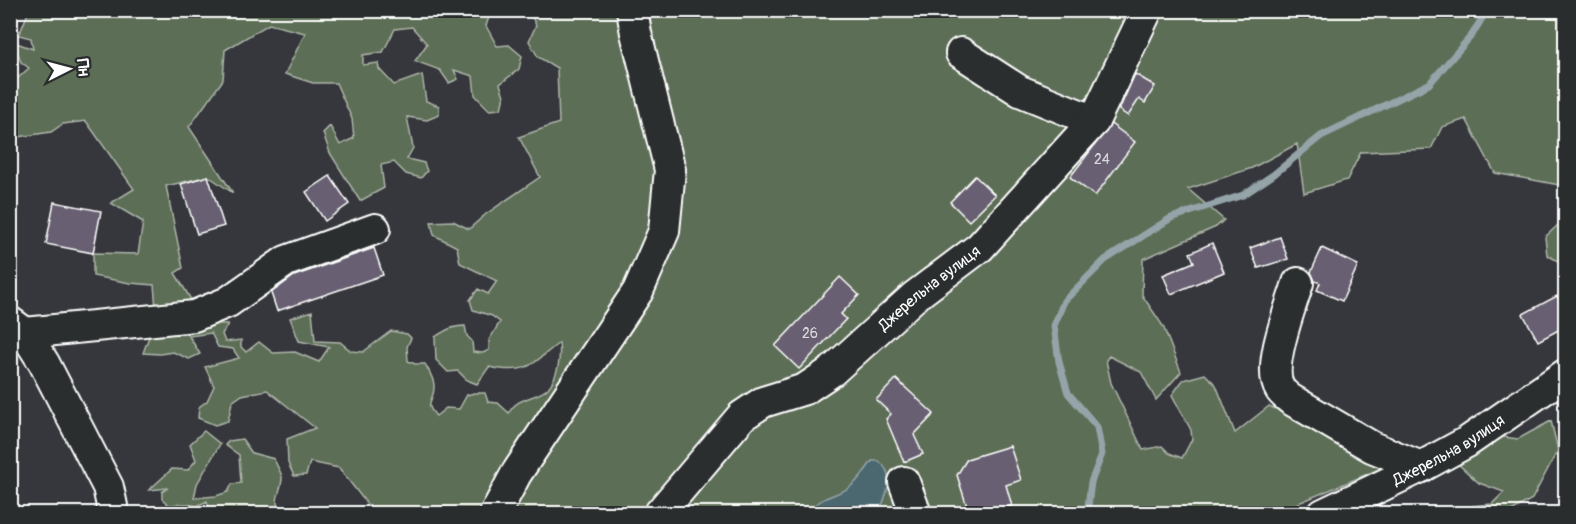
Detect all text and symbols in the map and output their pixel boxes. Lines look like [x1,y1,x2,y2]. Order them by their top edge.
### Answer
north arrow [39,39,99,99]
text: Пн [72,58,94,77]
house number: 24 [1094,151,1110,168]
street label: Джерельна вулиця [873,241,985,336]
house number: 26 [802,325,818,342]
street label: Джерельна вулиця [1389,410,1509,491]

